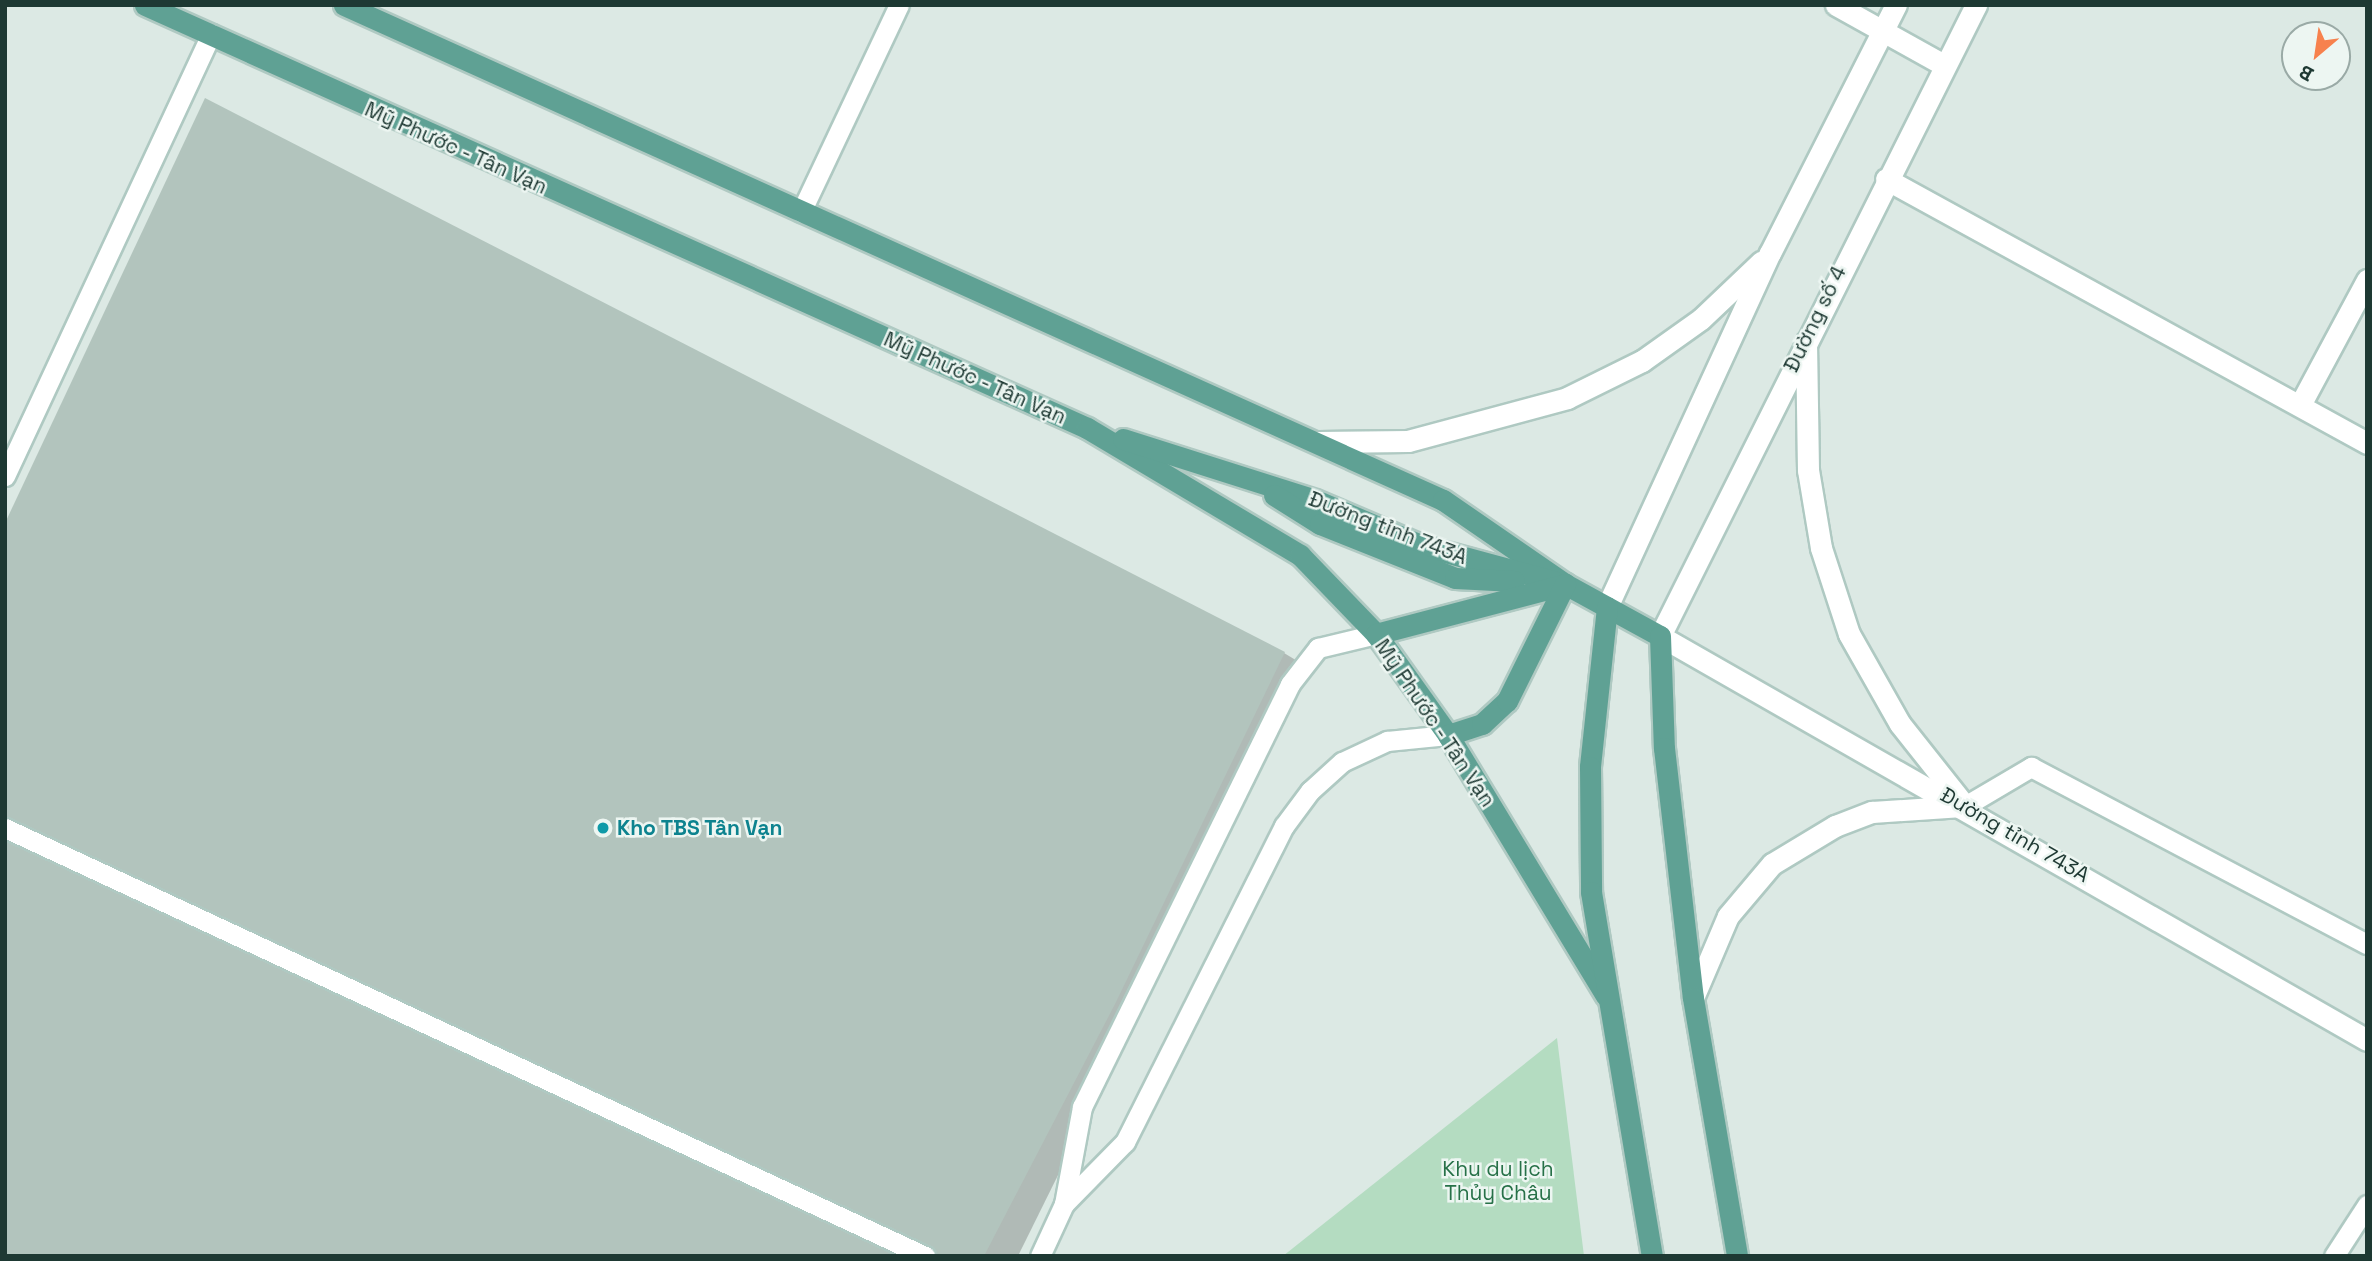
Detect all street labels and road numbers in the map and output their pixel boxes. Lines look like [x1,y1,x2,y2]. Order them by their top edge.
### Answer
street label: Mỹ Phước - Tân Vạn [360,96,552,200]
street label: Đường số 4 [1779,262,1851,376]
street label: Mỹ Phước - Tân Vạn [879,326,1071,430]
street label: Đường tỉnh 743A [1305,486,1471,570]
street label: Mỹ Phước - Tân Vạn [1369,633,1501,813]
street label: Đường tỉnh 743A [1936,782,2094,888]

